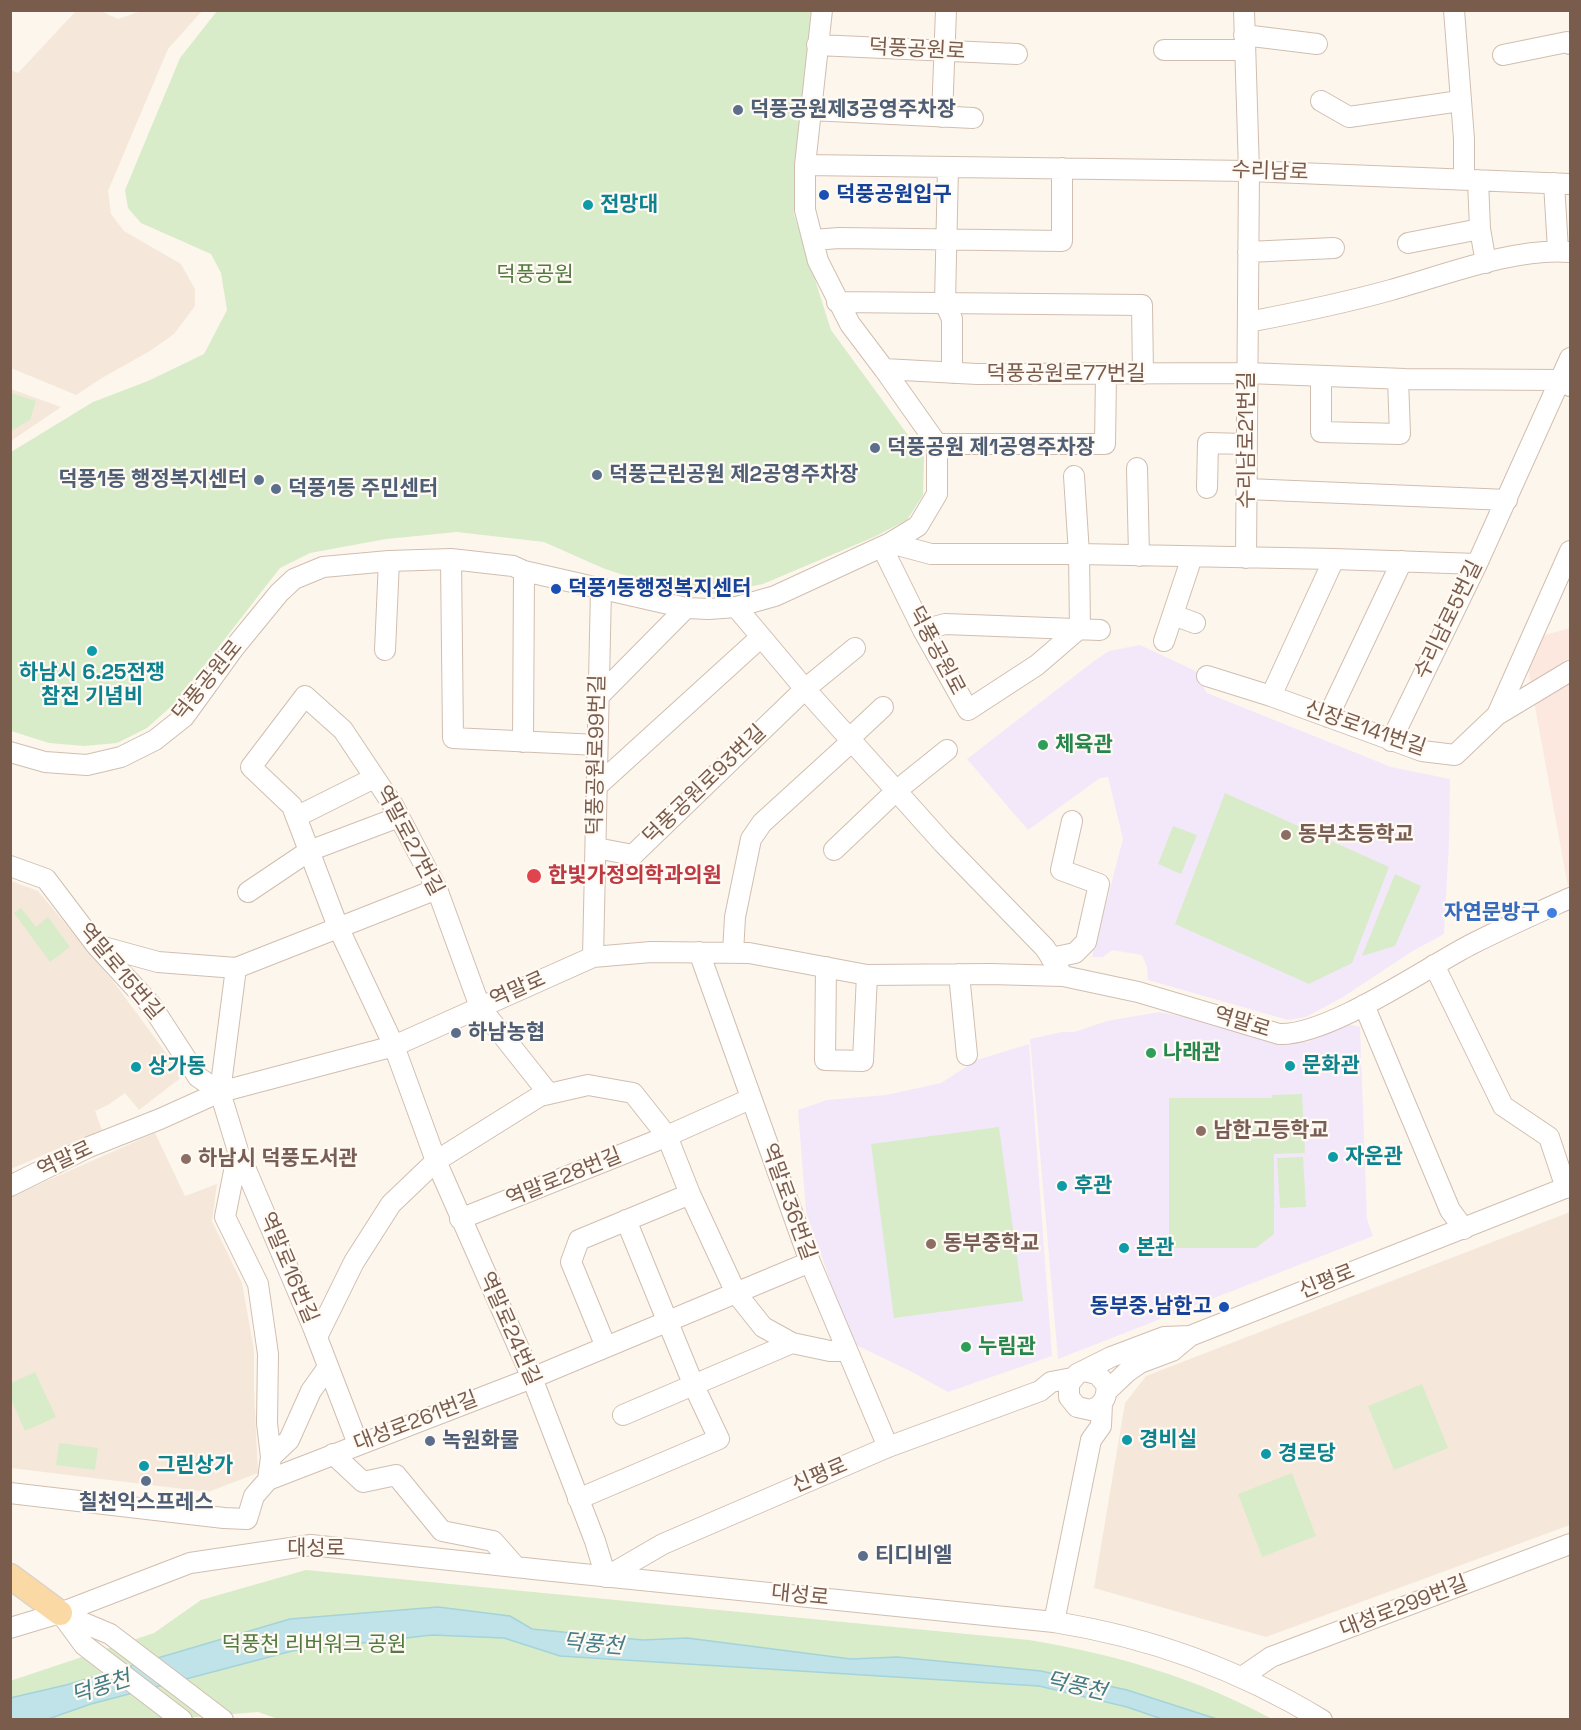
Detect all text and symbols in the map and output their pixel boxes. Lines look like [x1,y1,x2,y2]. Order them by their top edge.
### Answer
street label: 덕풍공원로 [868,35,966,65]
place label: 덕풍공원제3공영주차장 [750,97,956,123]
marker: 덕풍공원제3공영주차장 [731,103,745,117]
street label: 수리남로 [1231,158,1309,186]
place label: 덕풍공원입구 [836,182,952,208]
marker: 덕풍공원입구 [817,188,831,202]
place label: 전망대 [600,192,658,218]
marker: 전망대 [581,198,595,212]
park label: 덕풍공원 [496,262,574,288]
street label: 덕풍공원로77번길 [987,361,1145,387]
street label: 수리남로21번길 [1234,371,1260,509]
place label: 덕풍공원 제1공영주차장 [887,435,1095,461]
marker: 덕풍공원 제1공영주차장 [868,441,882,455]
place label: 덕풍근린공원 제2공영주차장 [609,462,859,488]
place label: 덕풍1동 행정복지센터 [58,467,247,493]
marker: 덕풍근린공원 제2공영주차장 [590,468,604,482]
marker: 덕풍1동 행정복지센터 [252,473,266,487]
place label: 덕풍1동 주민센터 [288,476,438,502]
marker: 덕풍1동 주민센터 [269,482,283,496]
street label: 수리남로5번길 [1410,557,1488,683]
place label: 덕풍1동행정복지센터 [568,576,751,602]
marker: 덕풍1동행정복지센터 [549,582,563,596]
street label: 덕풍공원로 [902,602,970,700]
street label: 덕풍공원로 [168,636,248,726]
marker: 하남시 6.25전쟁 참전 기념비 [85,644,99,658]
place label: 하남시 6.25전쟁 참전 기념비 [19,660,165,710]
street label: 덕풍공원로99번길 [583,674,611,836]
street label: 신장로141번길 [1301,696,1429,762]
street label: 덕풍공원로93번길 [638,720,772,850]
place label: 체육관 [1055,732,1113,758]
marker: 체육관 [1036,738,1050,752]
street label: 역말로27번길 [369,782,449,900]
place label: 동부초등학교 [1298,822,1414,848]
marker: 동부초등학교 [1279,828,1293,842]
place label: 한빛가정의학과의원 [548,863,722,889]
marker: 한빛가정의학과의원 [525,867,543,885]
place label: 자연문방구 [1443,900,1540,926]
marker: 자연문방구 [1545,906,1559,920]
street label: 역말로15번길 [72,919,168,1025]
street label: 역말로 [486,967,550,1013]
street label: 역말로 [1211,1002,1273,1044]
place label: 하남농협 [468,1020,545,1046]
marker: 하남농협 [449,1026,463,1040]
place label: 나래관 [1163,1040,1221,1066]
marker: 나래관 [1144,1046,1158,1060]
place label: 문화관 [1302,1053,1360,1079]
place label: 상가동 [148,1054,206,1080]
marker: 문화관 [1283,1059,1297,1073]
marker: 상가동 [129,1060,143,1074]
place label: 남한고등학교 [1213,1118,1329,1144]
marker: 남한고등학교 [1194,1124,1208,1138]
street label: 역말로 [33,1136,97,1184]
street label: 역말로36번길 [755,1140,821,1264]
street label: 역말로28번길 [503,1143,625,1213]
place label: 자운관 [1345,1144,1403,1170]
place label: 하남시 덕풍도서관 [198,1146,358,1172]
marker: 자운관 [1326,1150,1340,1164]
marker: 하남시 덕풍도서관 [179,1152,193,1166]
place label: 후관 [1074,1173,1113,1199]
marker: 후관 [1055,1179,1069,1193]
street label: 역말로16번길 [253,1209,323,1327]
place label: 동부중학교 [943,1231,1040,1257]
place label: 본관 [1136,1235,1175,1261]
marker: 동부중학교 [924,1237,938,1251]
marker: 본관 [1117,1241,1131,1255]
street label: 신평로 [1295,1259,1359,1305]
street label: 역말로24번길 [473,1268,545,1390]
place label: 동부중.남한고 [1090,1294,1212,1320]
marker: 동부중.남한고 [1217,1300,1231,1314]
place label: 누림관 [978,1334,1036,1360]
marker: 누림관 [959,1340,973,1354]
street label: 대성로261번길 [350,1387,482,1457]
place label: 경비실 [1139,1427,1197,1453]
place label: 녹원화물 [442,1428,519,1454]
marker: 경비실 [1120,1433,1134,1447]
marker: 녹원화물 [423,1434,437,1448]
place label: 경로당 [1278,1441,1336,1467]
marker: 경로당 [1259,1447,1273,1461]
place label: 그린상가 [156,1453,233,1479]
street label: 신평로 [788,1453,852,1499]
marker: 그린상가 [137,1459,151,1473]
marker: 칠천익스프레스 [139,1474,153,1488]
place label: 칠천익스프레스 [78,1490,214,1516]
street label: 대성로 [287,1536,345,1562]
place label: 티디비엘 [875,1543,952,1569]
marker: 티디비엘 [856,1549,870,1563]
street label: 대성로299번길 [1337,1571,1471,1643]
street label: 대성로 [770,1580,830,1612]
water label: 덕풍천 [562,1629,624,1661]
park label: 덕풍천 리버워크 공원 [222,1632,406,1658]
water label: 덕풍천 [68,1666,134,1710]
water label: 덕풍천 [1043,1667,1109,1707]

